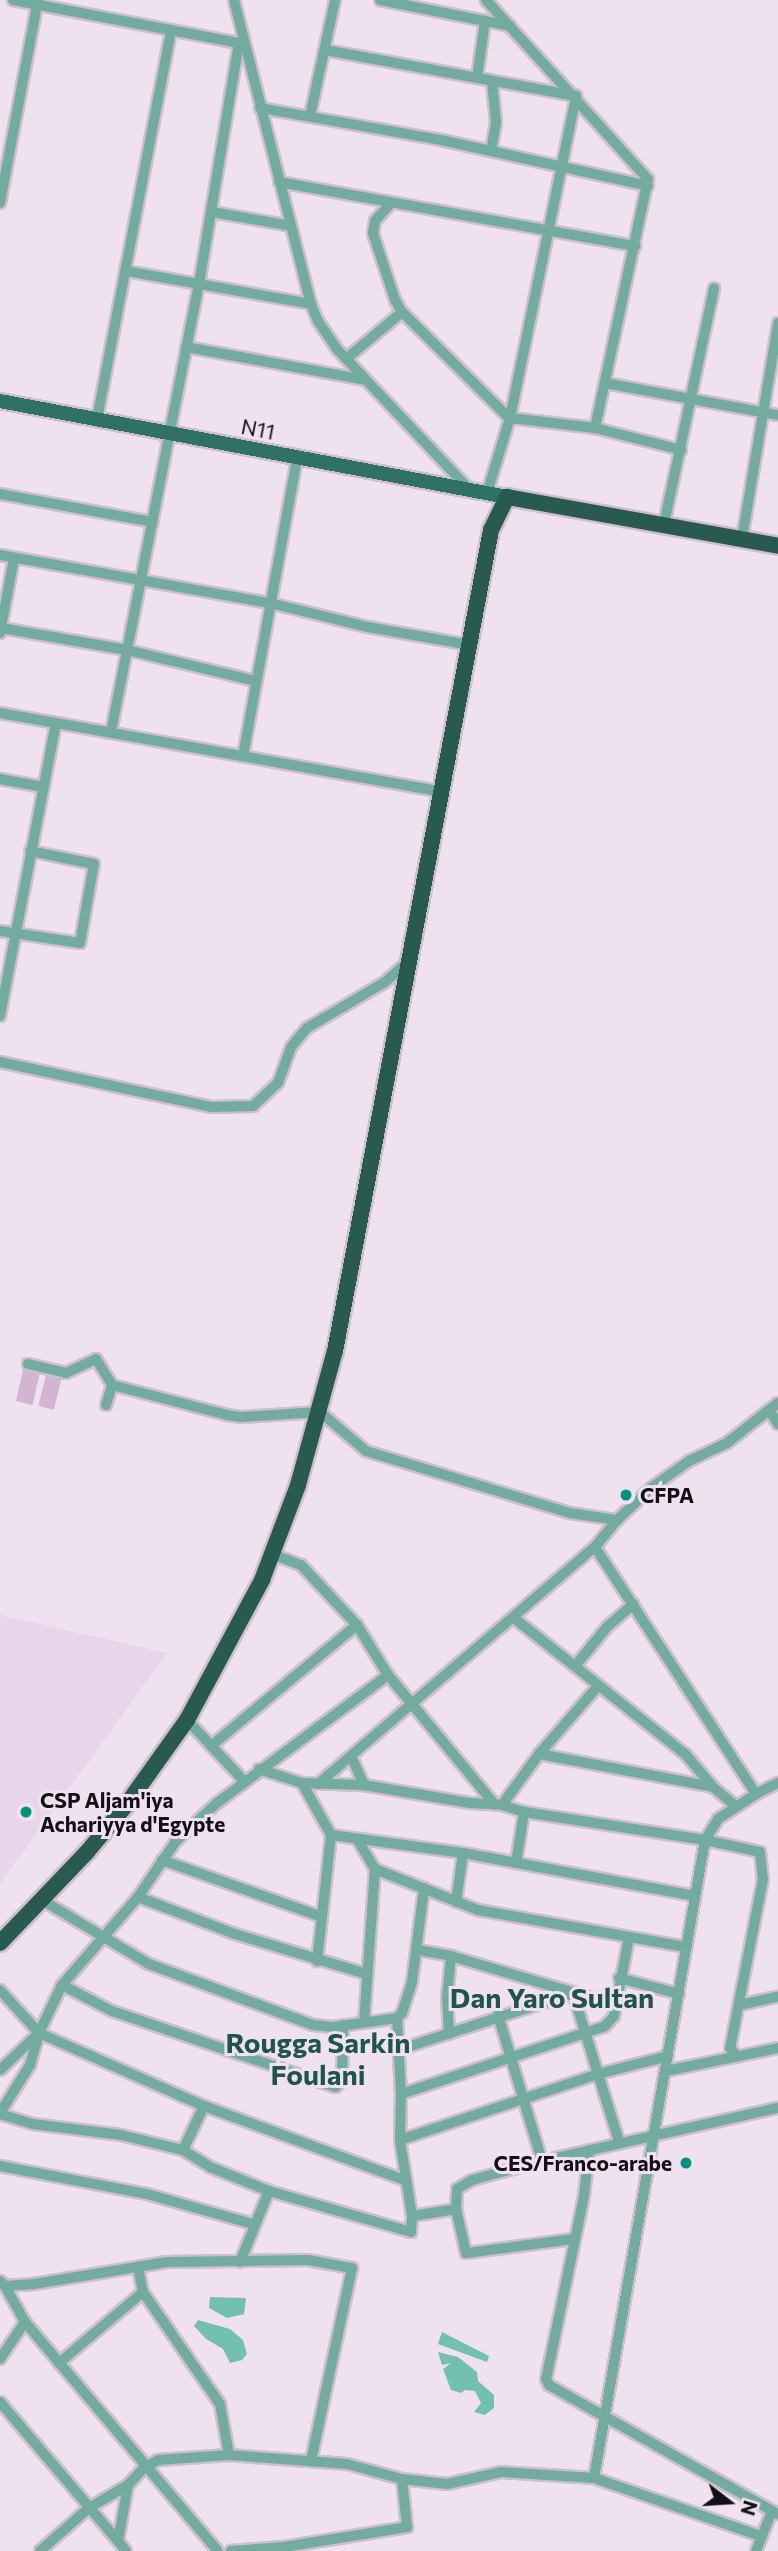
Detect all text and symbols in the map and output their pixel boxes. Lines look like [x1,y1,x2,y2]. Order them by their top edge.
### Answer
street label: N11 [239,413,277,445]
place label: CFPA [640,1482,694,1508]
marker: CFPA [618,1487,634,1503]
place label: CSP Aljam'iya Achariyya d'Egypte [40,1787,225,1837]
marker: CSP Aljam'iya Achariyya d'Egypte [18,1804,34,1820]
district label: Dan Yaro Sultan [450,1980,654,2014]
district label: Rougga Sarkin Foulani [225,2025,411,2091]
place label: CES/Franco-arabe [494,2150,672,2176]
marker: CES/Franco-arabe [678,2155,694,2171]
north arrow [694,2467,764,2537]
text: N [736,2498,763,2518]

